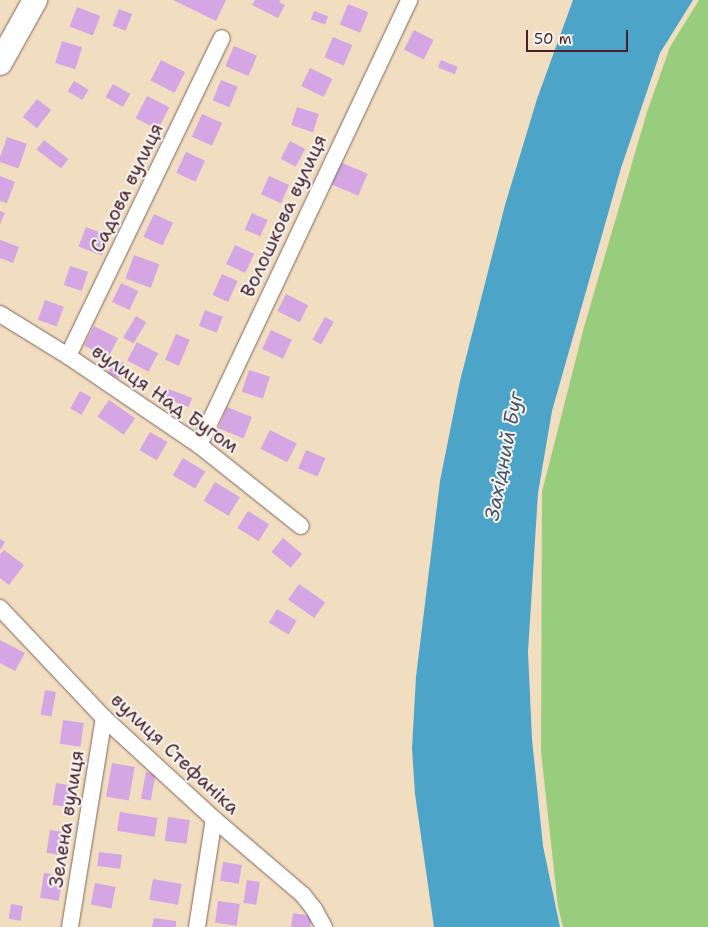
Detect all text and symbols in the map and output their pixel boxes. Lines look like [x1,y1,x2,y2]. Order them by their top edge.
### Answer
scale bar [528,20,630,52]
text: 50 m [534,29,572,49]
street label: Садова вулиця [86,120,168,256]
street label: Волошкова вулиця [236,131,332,301]
street label: вулиця Над Бугом [87,340,243,458]
water label: Західний Буг [480,389,528,523]
street label: вулиця Стефаніка [106,689,244,819]
street label: Зелена вулиця [45,749,89,889]

